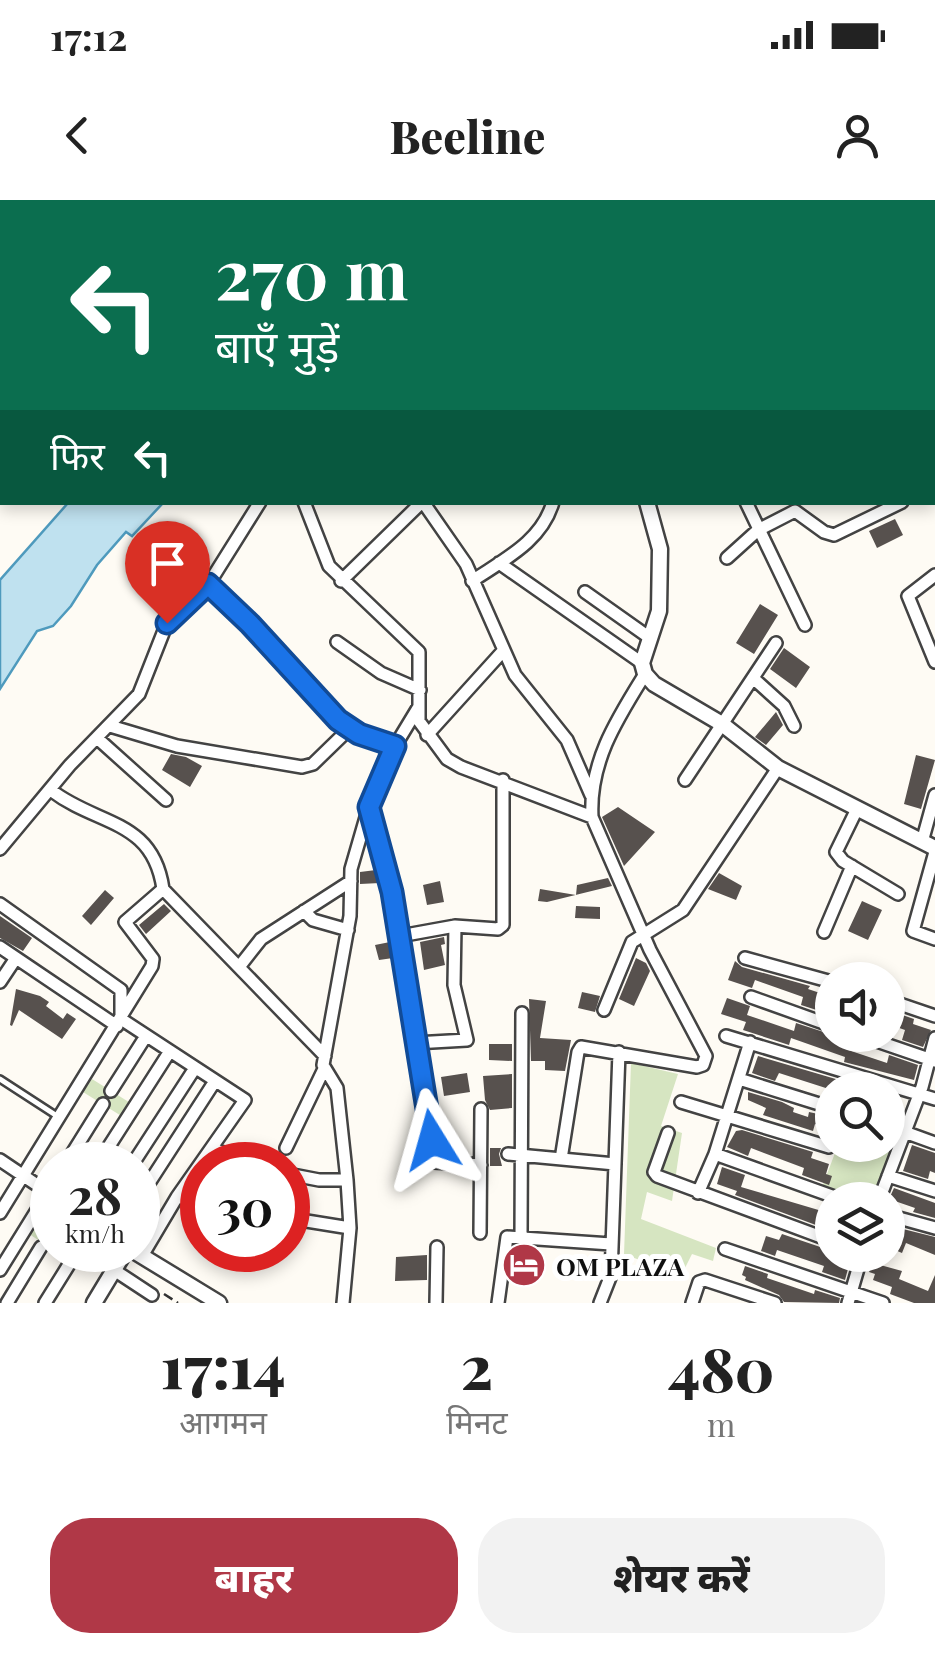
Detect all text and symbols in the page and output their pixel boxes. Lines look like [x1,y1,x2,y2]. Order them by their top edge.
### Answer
text: 17:12 [50,10,127,61]
text: Beeline [390,105,545,165]
icon: back [50,108,105,163]
icon: person [830,108,885,163]
text: 270 m [215,224,408,318]
icon: left [50,240,180,370]
text: बाएँ मुड़ें [215,314,339,374]
text: फिर [50,429,105,480]
icon: left [125,430,180,485]
pin [125,521,210,624]
icon: arrive [140,536,195,591]
map controls [815,962,905,1272]
button: sound [815,962,905,1052]
button: search [815,1072,905,1162]
position arrow [380,1088,484,1192]
speed limit sign: 30 [180,1142,310,1272]
text: 28 [68,1161,122,1228]
button: layers [815,1182,905,1272]
text: km/h [65,1216,125,1249]
hotel icon: OM PLAZA [501,1242,547,1288]
place label: OM PLAZA [556,1249,685,1282]
text: 17:14 [161,1324,286,1404]
text: 2 [461,1324,493,1404]
text: 480 [668,1327,774,1407]
text: आगमन [179,1399,267,1442]
text: मिनट [446,1399,508,1442]
text: m [707,1402,735,1445]
button: बाहर [50,1518,458,1633]
button: शेयर करें [478,1518,885,1633]

